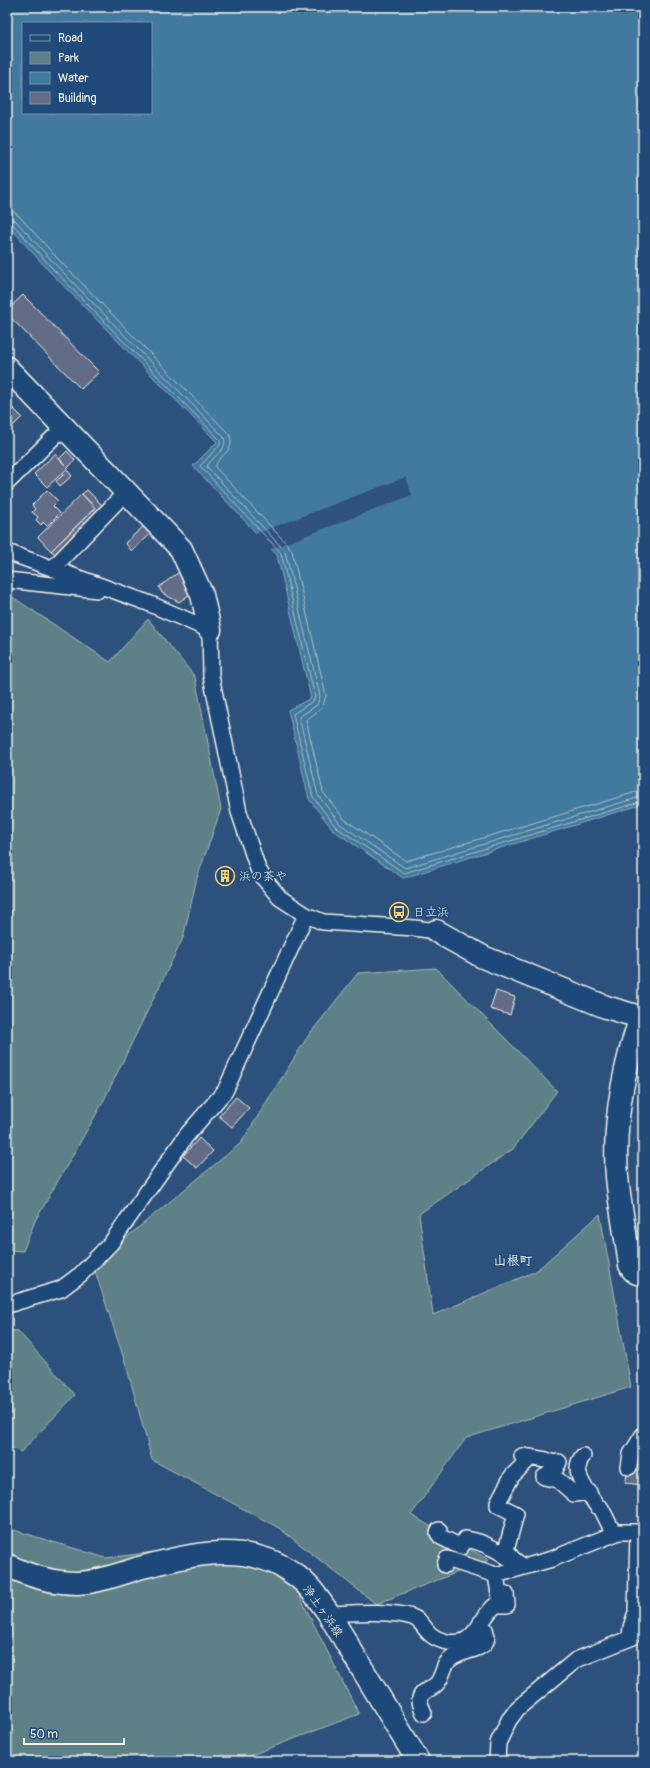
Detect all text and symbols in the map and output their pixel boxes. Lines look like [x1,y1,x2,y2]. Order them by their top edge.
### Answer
legend [22,22,152,114]
text: Road [58,31,83,46]
text: Park [58,51,79,66]
text: Water [58,71,89,86]
text: Building [58,91,97,106]
building icon: 浜の茶や [214,865,236,887]
place label: 浜の茶や [239,869,287,884]
bus stop icon: 日立浜 [388,901,410,923]
place label: 日立浜 [413,905,449,920]
district label: 山根町 [493,1253,533,1269]
street label: 浄土ヶ浜線 [299,1582,346,1640]
scale bar [24,1720,124,1746]
text: 50 m [30,1727,58,1742]

